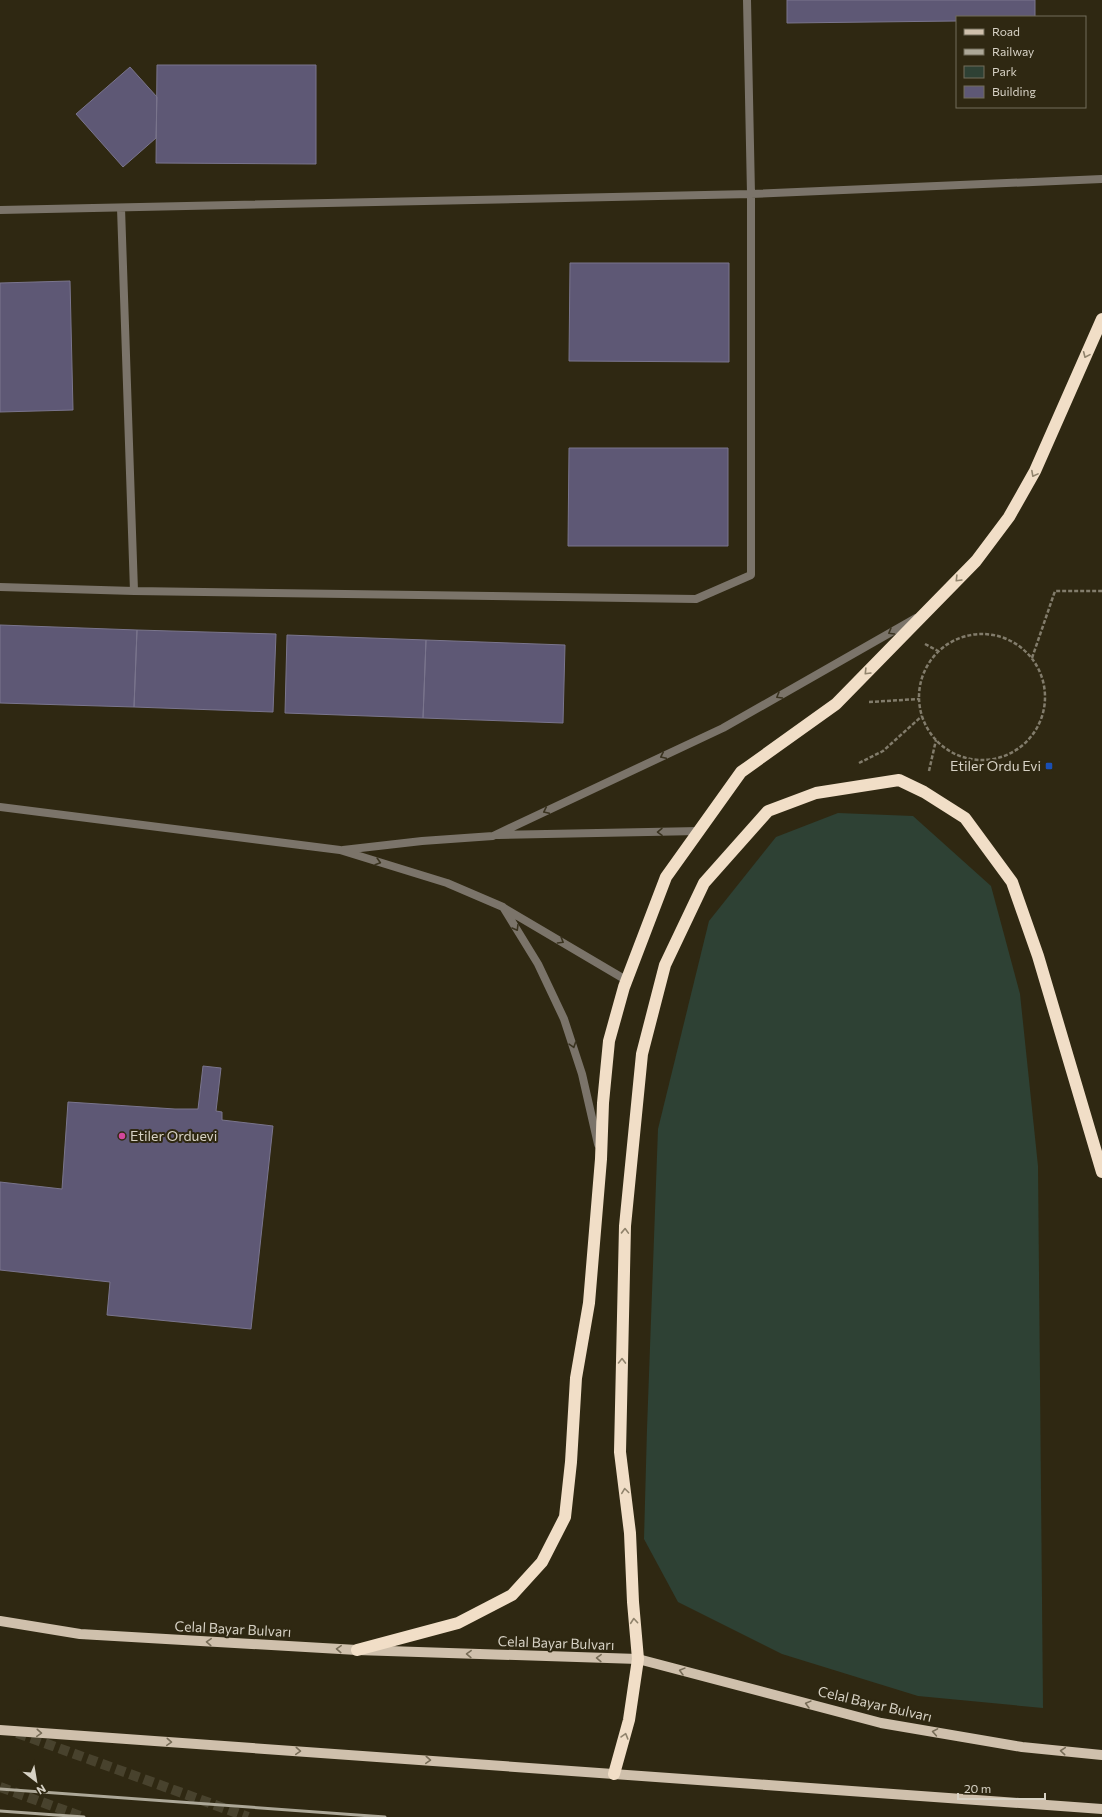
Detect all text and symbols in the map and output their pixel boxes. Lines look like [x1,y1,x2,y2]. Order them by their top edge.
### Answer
legend [956,16,1086,108]
text: Road [992,24,1020,38]
text: Railway [992,44,1034,58]
text: Park [992,64,1018,78]
text: Building [992,84,1036,98]
one-way arrow [1083,351,1091,358]
one-way arrow [1031,470,1038,477]
one-way arrow [955,574,963,582]
one-way arrow [888,627,896,634]
one-way arrow [864,667,872,675]
one-way arrow [776,692,783,699]
one-way arrow [660,751,668,759]
place label: Etiler Ordu Evi [950,757,1041,774]
marker: Etiler Ordu Evi [1044,761,1054,771]
one-way arrow [542,806,550,814]
one-way arrow [657,828,663,836]
one-way arrow [374,857,381,866]
one-way arrow [511,924,518,931]
one-way arrow [557,937,564,944]
one-way arrow [568,1041,577,1048]
place label: Etiler Orduevi [130,1127,217,1144]
marker: Etiler Orduevi [117,1131,127,1141]
one-way arrow [621,1228,629,1234]
one-way arrow [618,1358,626,1364]
one-way arrow [621,1488,630,1494]
street label: Celal Bayar Bulvarı [174,1617,292,1640]
one-way arrow [630,1618,639,1624]
street label: Celal Bayar Bulvarı [497,1632,615,1653]
one-way arrow [206,1637,212,1646]
one-way arrow [336,1644,342,1653]
one-way arrow [466,1649,472,1658]
one-way arrow [596,1654,602,1662]
one-way arrow [679,1667,686,1676]
street label: Celal Bayar Bulvarı [816,1682,934,1725]
one-way arrow [805,1700,811,1708]
one-way arrow [932,1728,938,1737]
one-way arrow [36,1729,42,1738]
one-way arrow [620,1733,629,1740]
one-way arrow [166,1738,172,1747]
one-way arrow [295,1747,301,1756]
one-way arrow [1060,1747,1066,1756]
one-way arrow [425,1756,431,1765]
north arrow [16,1761,56,1801]
scale bar [958,1775,1045,1801]
text: 20 m [964,1781,991,1795]
text: N [35,1782,48,1798]

